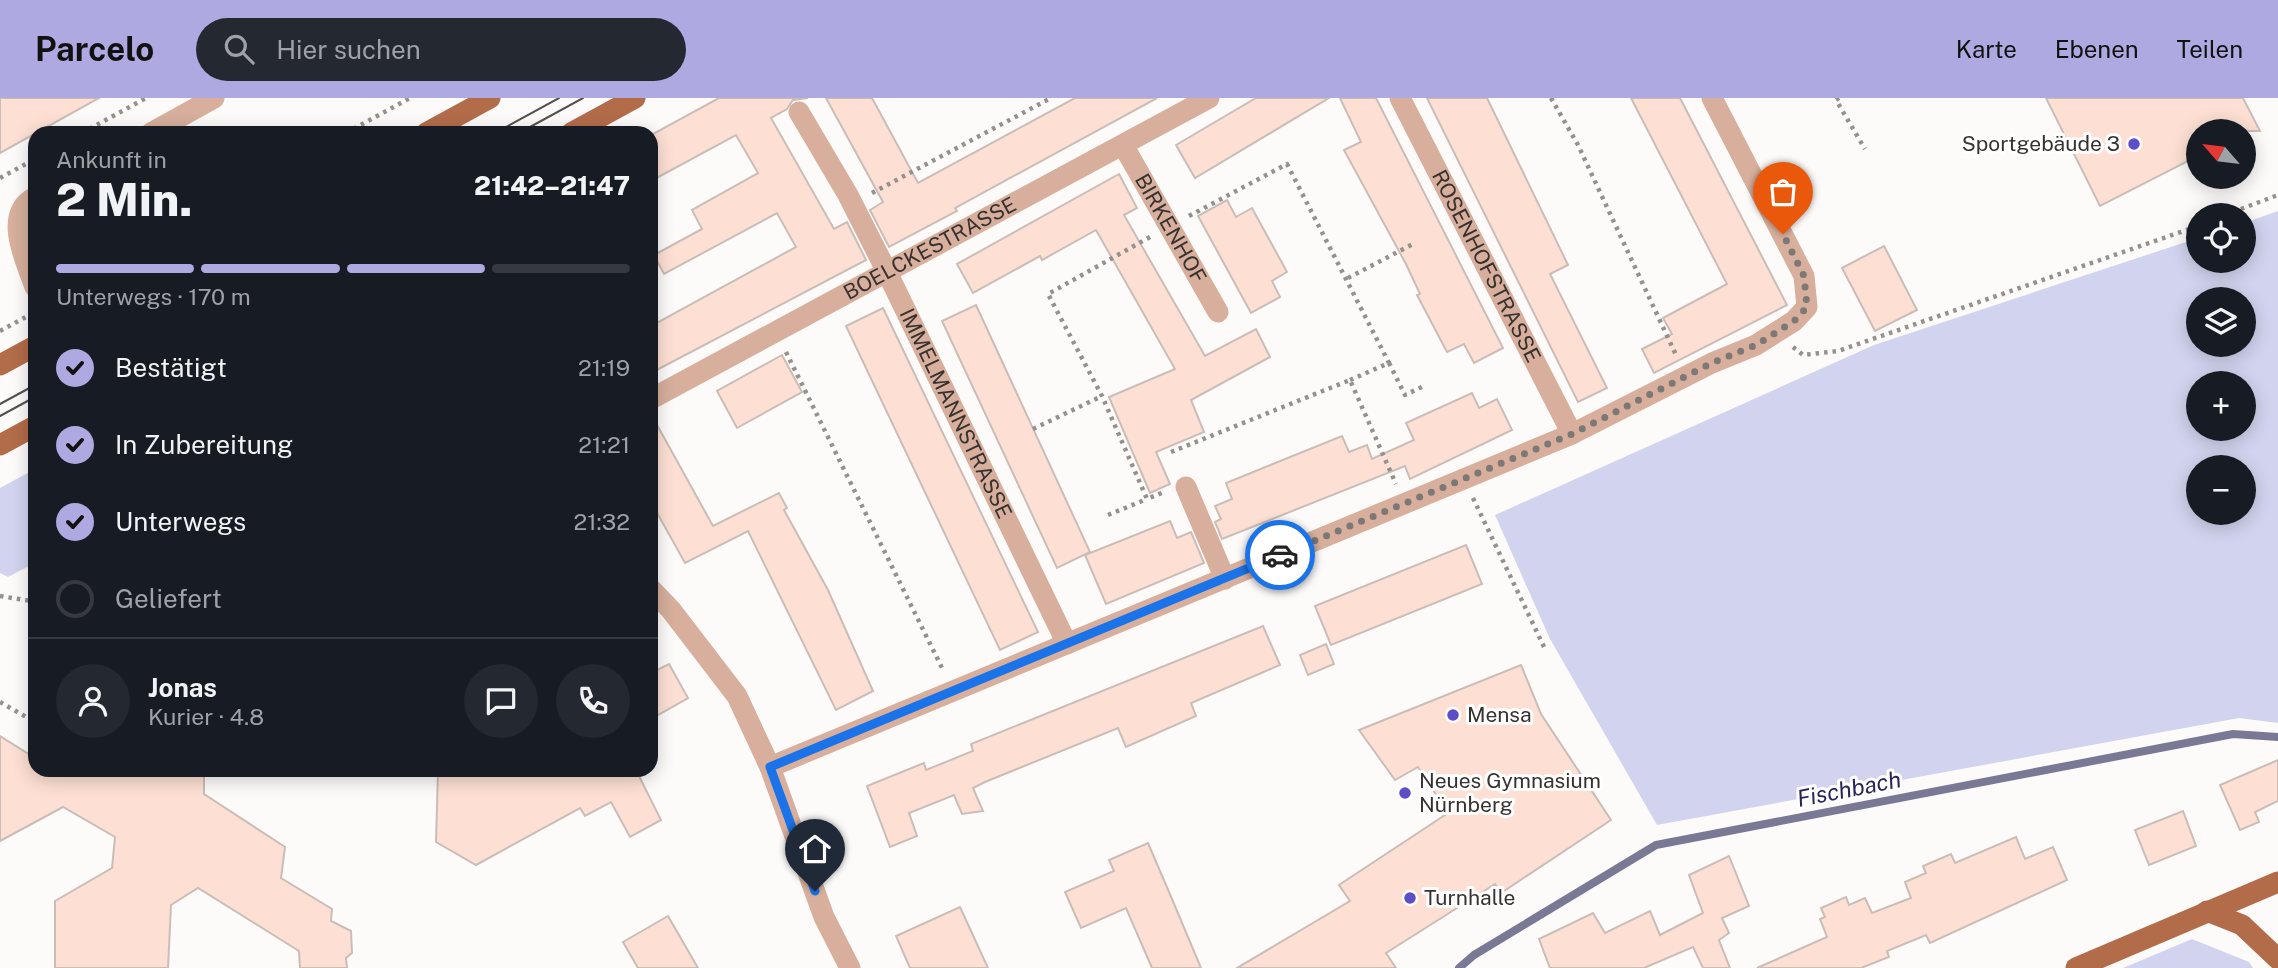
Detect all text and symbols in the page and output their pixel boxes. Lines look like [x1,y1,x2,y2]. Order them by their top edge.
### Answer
search box [196,18,686,81]
text: Parcelo [35,30,154,68]
icon: search [220,30,258,68]
text: Hier suchen [276,34,421,65]
text: Karte [1956,35,2017,63]
text: Ebenen [2055,35,2139,63]
text: Teilen [2177,35,2243,63]
north arrow [2186,119,2256,189]
map controls [2186,119,2256,525]
place label: Sportgebäude 3 [1962,131,2120,156]
marker: Sportgebäude 3 [2126,136,2142,152]
text: Ankunft in [56,146,167,173]
pin [1753,162,1813,234]
street label: ROSENHOFSTRASSE [1427,166,1546,366]
street label: BIRKENHOF [1130,169,1212,287]
text: 21:42–21:47 [474,170,630,201]
text: 2 Min. [56,172,193,226]
icon: bag [1764,173,1802,211]
street label: BOELCKESTRASSE [839,191,1020,305]
button: locate [2186,203,2256,273]
text: Unterwegs · 170 m [56,283,251,310]
button: layers [2186,287,2256,357]
street label: IMMELMANNSTRASSE [895,304,1017,522]
icon: check [56,349,94,387]
text: Bestätigt [115,352,227,383]
text: 21:19 [578,354,630,381]
button: + [2186,371,2256,441]
icon: check [56,426,94,464]
text: In Zubereitung [115,429,293,460]
text: 21:21 [578,431,630,458]
button: − [2186,455,2256,525]
icon: check [56,503,94,541]
text: Unterwegs [115,506,246,537]
text: 21:32 [574,508,630,535]
courier [1245,520,1315,590]
icon: car [1261,536,1299,574]
text: Geliefert [115,583,222,614]
button: person [56,664,130,738]
button: chat [464,664,538,738]
button: phone [556,664,630,738]
text: Jonas [148,672,217,703]
place label: Mensa [1467,702,1532,727]
text: Kurier · 4.8 [148,703,264,730]
marker: Mensa [1445,707,1461,723]
water label: Fischbach [1795,765,1903,812]
place label: Neues Gymnasium Nürnberg [1419,768,1601,817]
marker: Neues Gymnasium Nürnberg [1397,785,1413,801]
pin [785,819,845,891]
icon: home [796,830,834,868]
place label: Turnhalle [1424,885,1515,910]
marker: Turnhalle [1402,890,1418,906]

